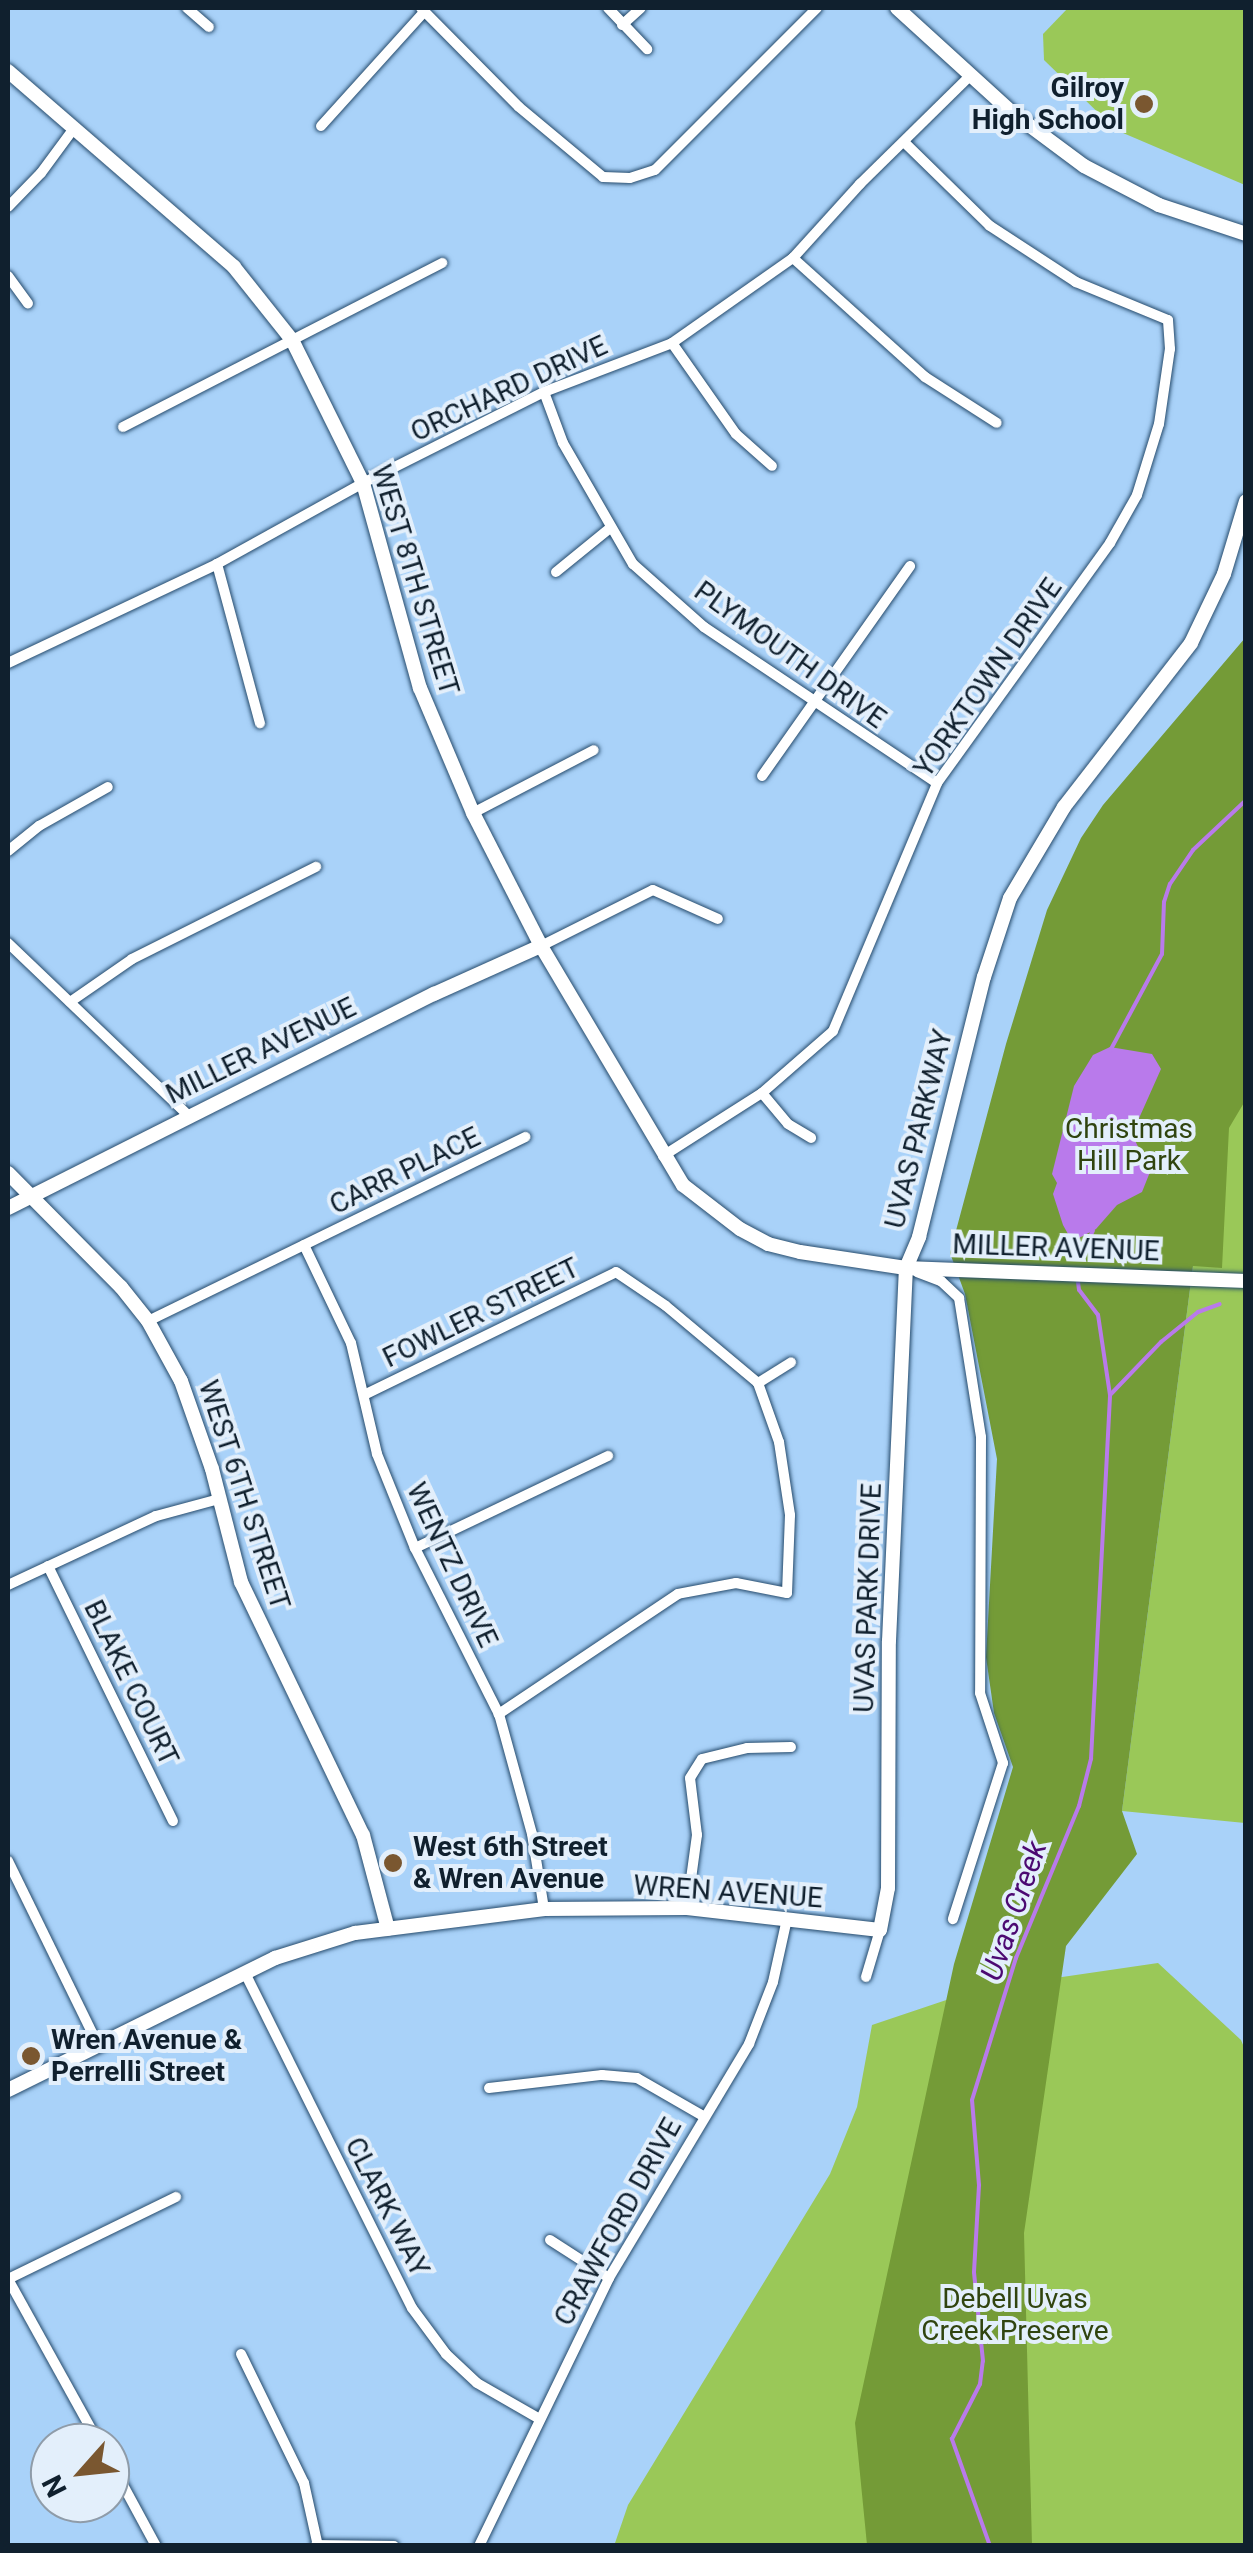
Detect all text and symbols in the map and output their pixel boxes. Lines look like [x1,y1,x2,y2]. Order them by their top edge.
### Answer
place label: Gilroy High School [972,71,1124,137]
marker: Gilroy High School [1133,93,1155,115]
street label: ORCHARD DRIVE [405,329,613,449]
street label: WEST 8TH STREET [364,460,466,700]
street label: YORKTOWN DRIVE [907,572,1069,784]
street label: PLYMOUTH DRIVE [688,574,892,736]
street label: MILLER AVENUE [161,990,361,1112]
street label: UVAS PARKWAY [878,1026,960,1232]
park label: Christmas Hill Park [1065,1112,1193,1178]
street label: CARR PLACE [324,1120,486,1222]
street label: MILLER AVENUE [952,1228,1160,1268]
street label: FOWLER STREET [377,1251,585,1375]
street label: WEST 6TH STREET [191,1376,297,1614]
street label: WENTZ DRIVE [399,1477,505,1653]
street label: UVAS PARK DRIVE [847,1483,889,1713]
street label: BLAKE COURT [76,1595,186,1771]
place label: West 6th Street & Wren Avenue [413,1830,608,1896]
water label: Uvas Creek [973,1837,1055,1985]
marker: West 6th Street & Wren Avenue [382,1852,404,1874]
street label: WREN AVENUE [632,1869,824,1915]
place label: Wren Avenue & Perrelli Street [51,2023,242,2089]
marker: Wren Avenue & Perrelli Street [20,2045,42,2067]
street label: CRAWFORD DRIVE [547,2112,689,2332]
street label: CLARK WAY [338,2132,436,2282]
park label: Debell Uvas Creek Preserve [921,2282,1109,2348]
north arrow [30,2423,130,2523]
text: N [35,2470,74,2502]

